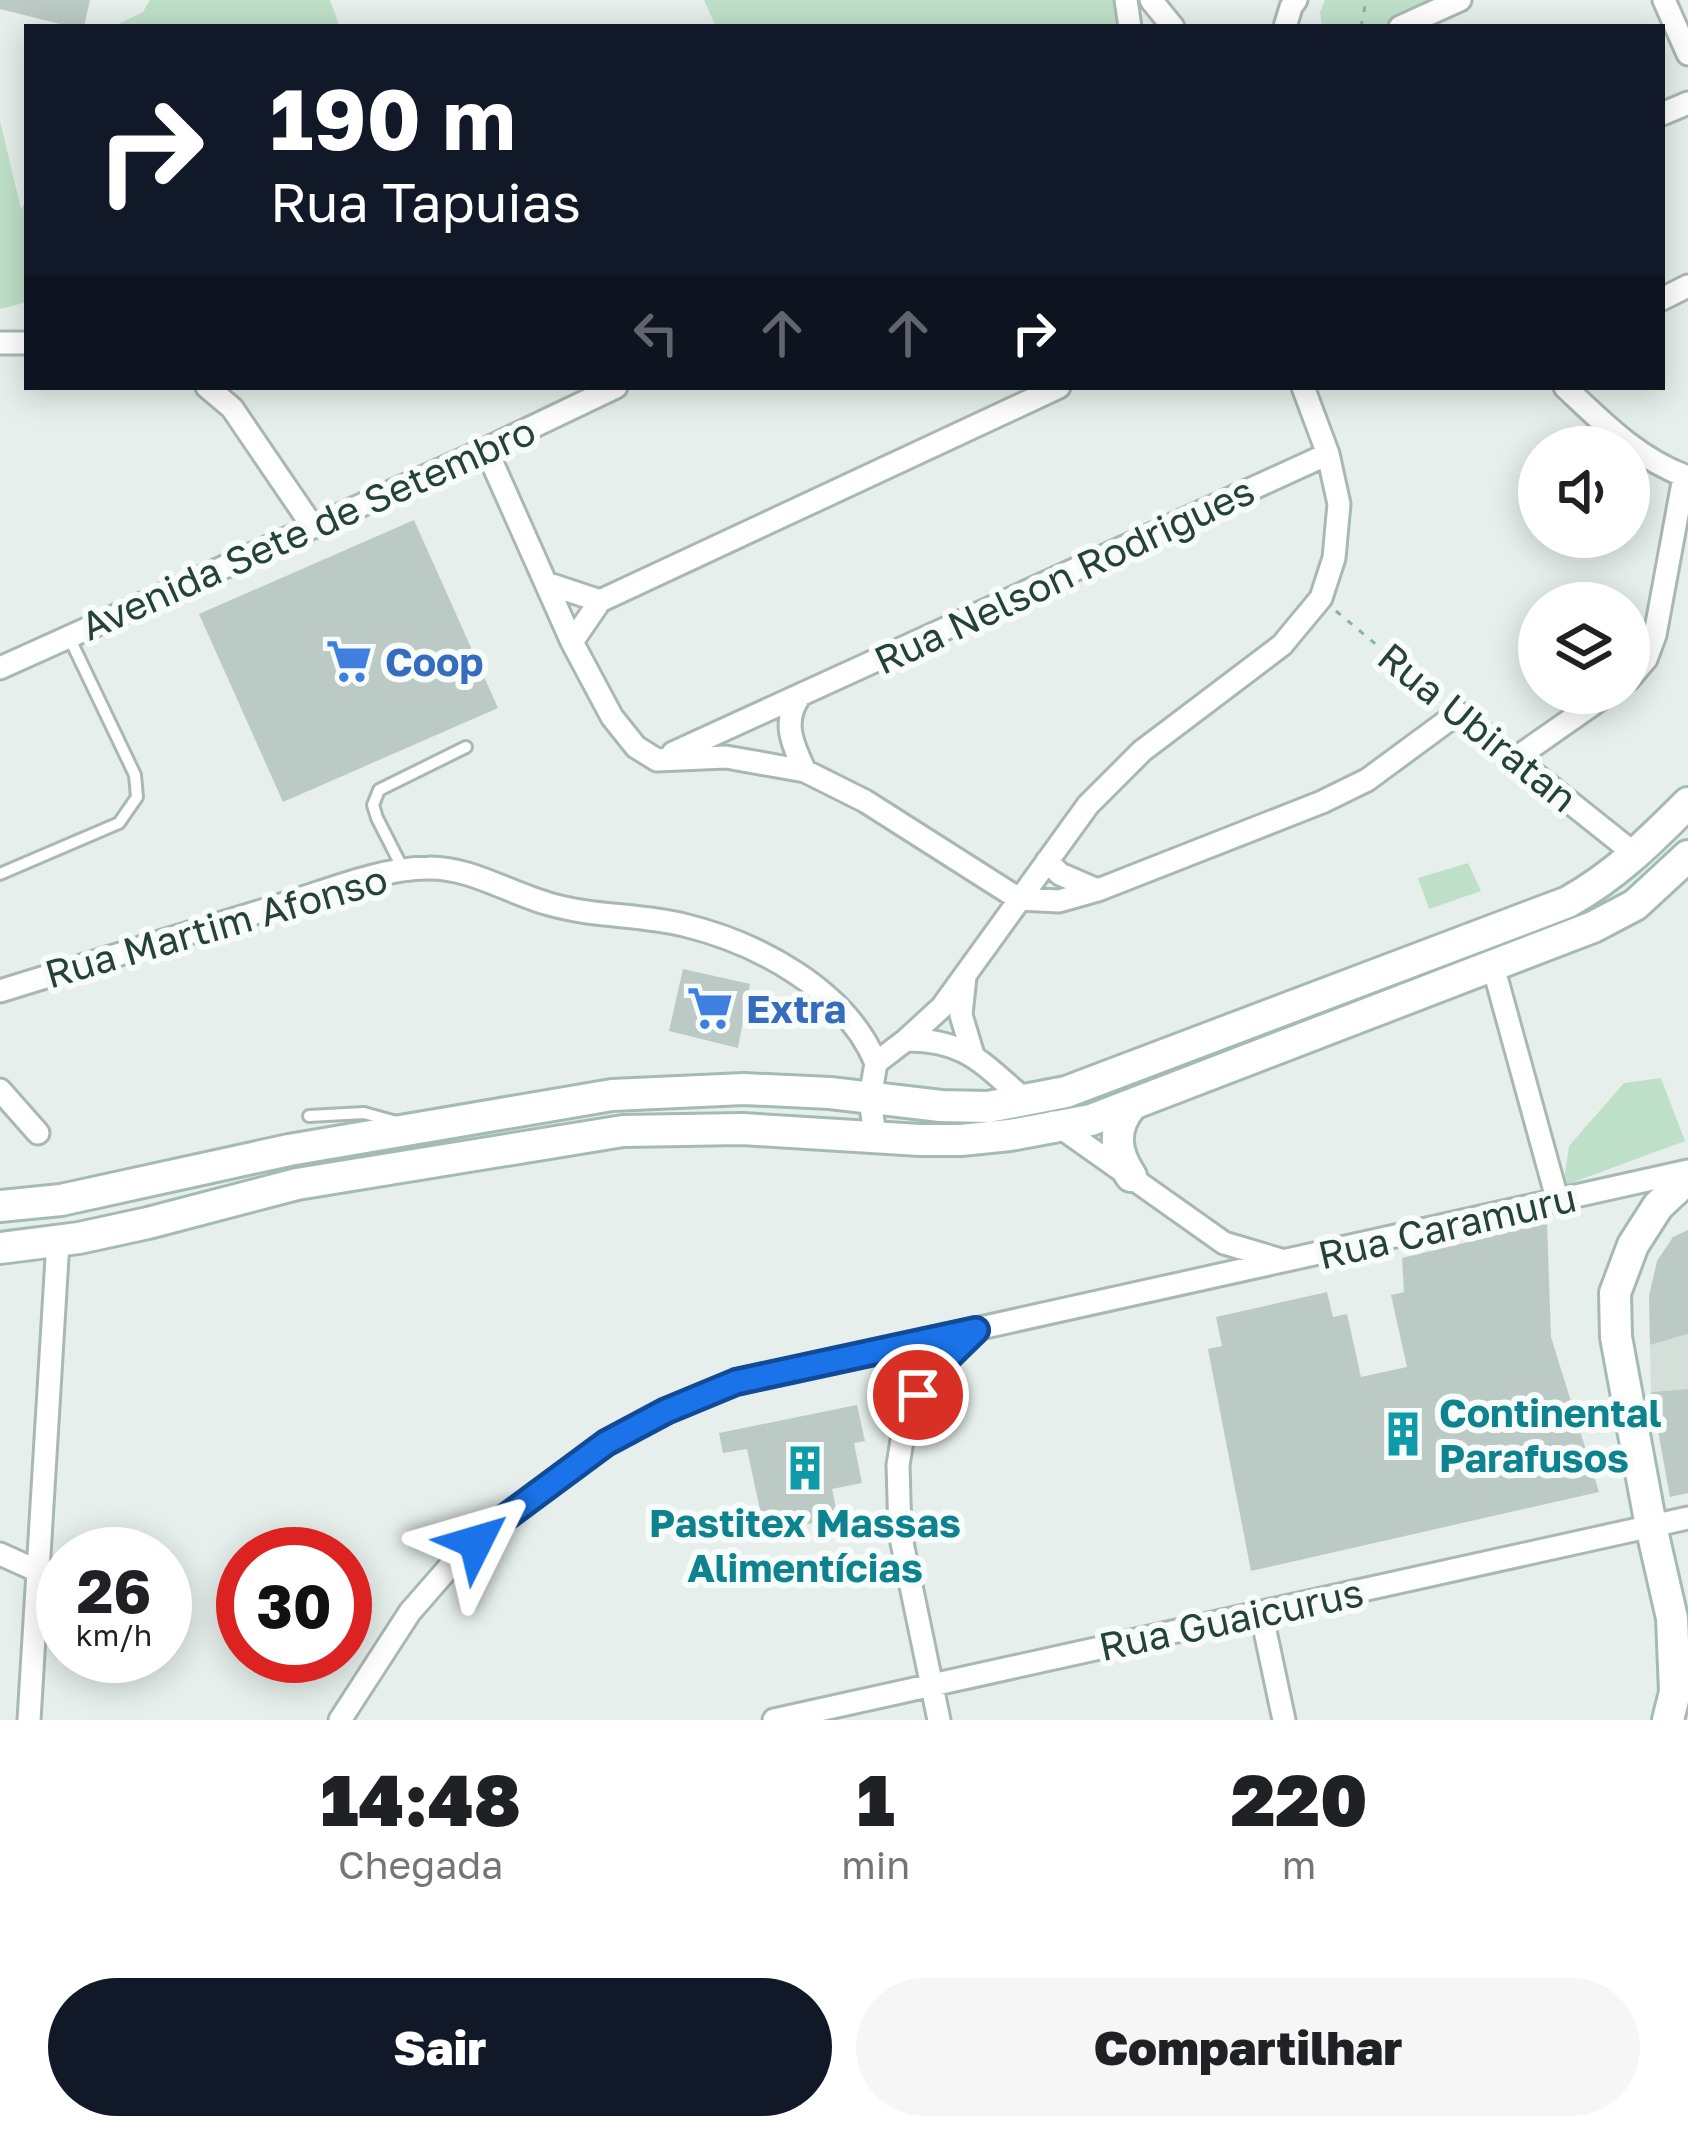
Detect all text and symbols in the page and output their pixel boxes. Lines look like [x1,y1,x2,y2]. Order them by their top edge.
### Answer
text: 190 m [270,68,516,168]
icon: right [72,72,228,228]
text: Rua Tapuias [270,169,581,234]
icon: left [623,300,689,366]
icon: ahead [749,300,815,366]
icon: ahead [875,300,941,366]
icon: right [1001,300,1067,366]
street label: Avenida Sete de Setembro [74,406,542,650]
map controls [1518,426,1650,714]
button: sound [1518,426,1650,558]
street label: Rua Nelson Rodrigues [867,466,1261,684]
button: layers [1518,582,1650,714]
street label: Rua Ubiratan [1369,633,1587,821]
supermarket icon: Coop [324,636,374,686]
place label: Coop [385,638,483,685]
street label: Rua Martim Afonso [40,855,392,997]
supermarket icon: Extra [685,983,735,1033]
place label: Extra [746,985,846,1032]
street label: Rua Caramuru [1313,1173,1581,1279]
pin [867,1344,969,1446]
icon: arrive [885,1362,951,1428]
place label: Continental Parafusos [1439,1389,1661,1481]
building icon: Continental Parafusos [1378,1409,1428,1459]
building icon: Pastitex Massas Alimentícias [780,1443,830,1493]
position arrow [413,1479,539,1605]
place label: Pastitex Massas Alimentícias [649,1499,961,1591]
speed limit sign: 30 [216,1527,372,1683]
text: 26 [77,1554,151,1626]
street label: Rua Guaicurus [1095,1568,1367,1670]
text: km/h [76,1617,152,1653]
text: 14:48 [320,1755,521,1842]
text: 1 [857,1755,895,1842]
text: 220 [1231,1755,1368,1842]
text: Chegada [338,1841,503,1888]
text: min [841,1841,910,1888]
text: m [1282,1841,1316,1888]
button: Sair [48,1978,832,2116]
button: Compartilhar [856,1978,1640,2116]

